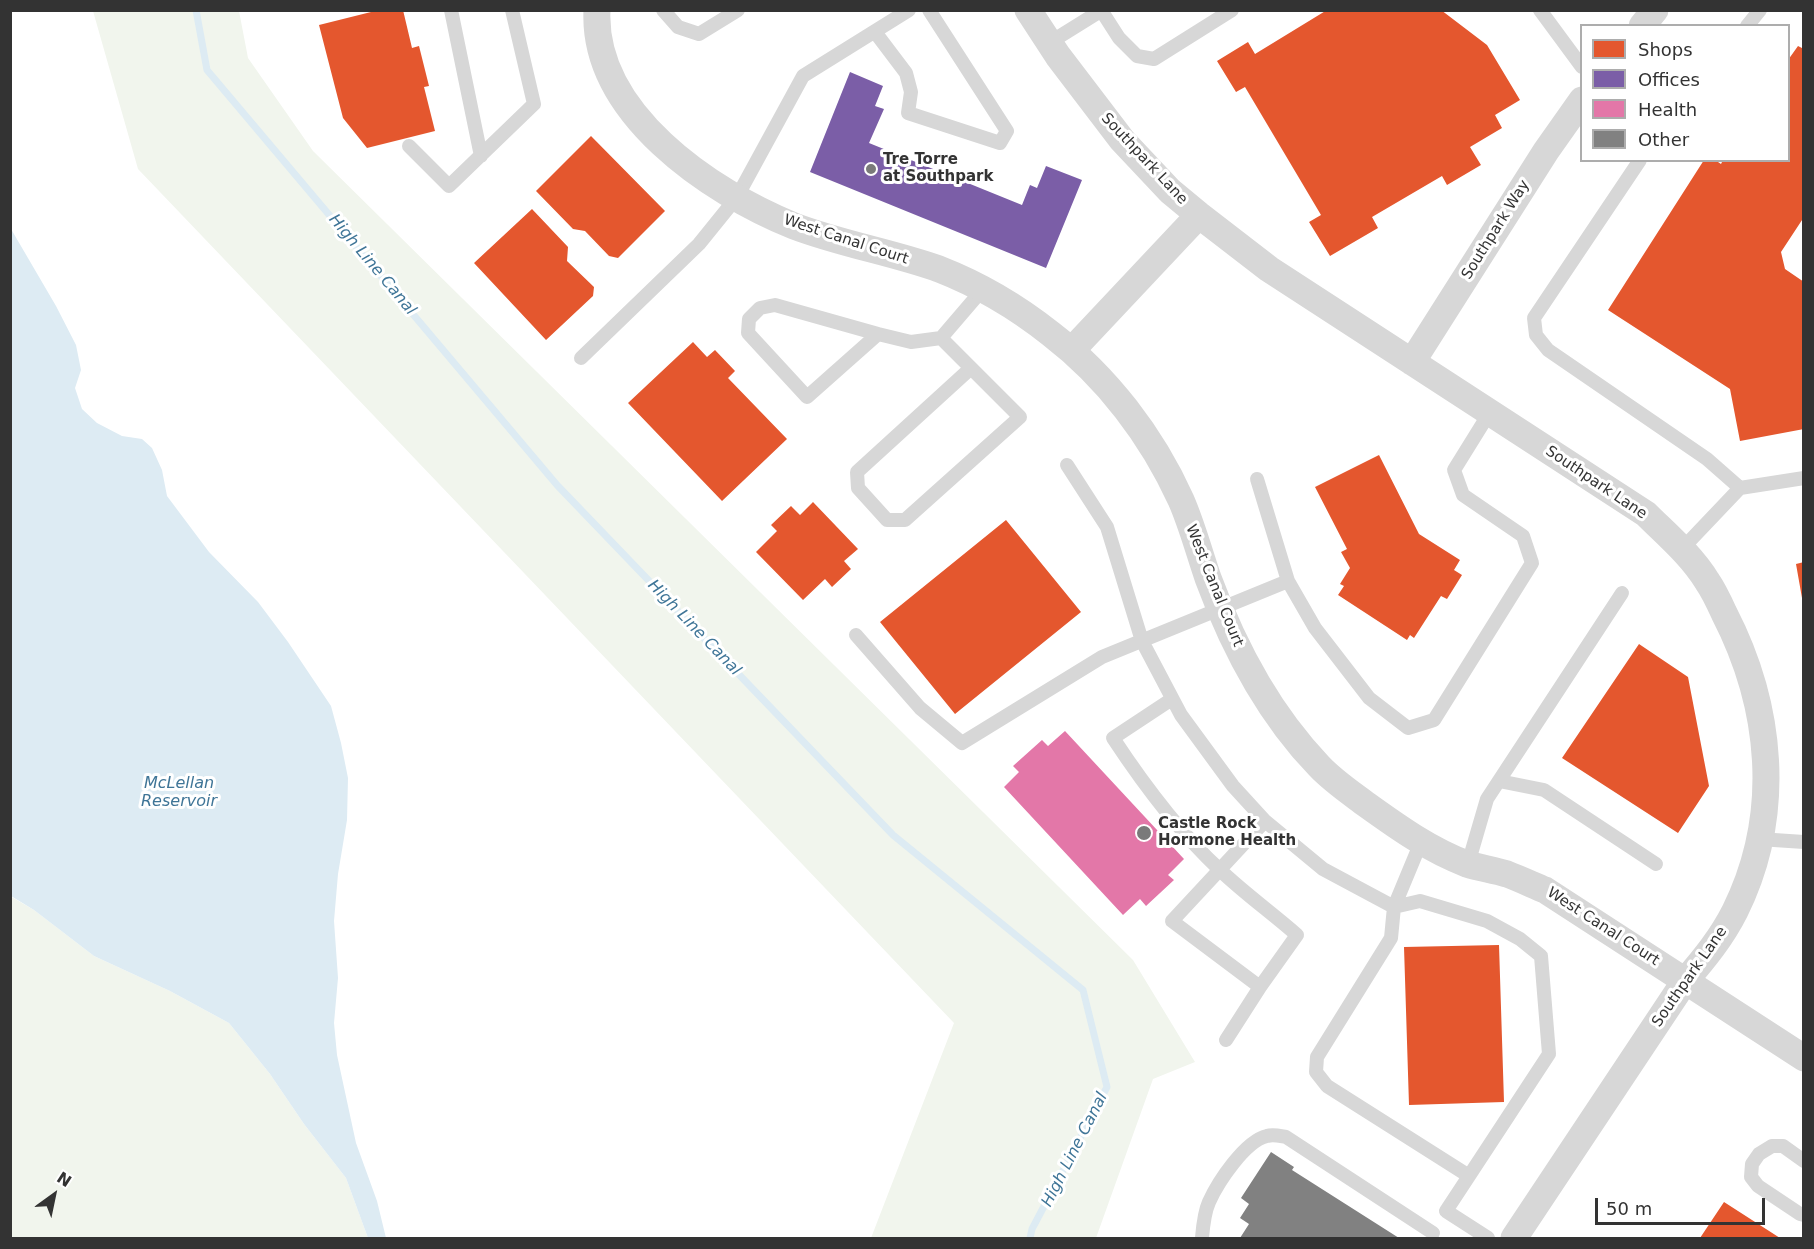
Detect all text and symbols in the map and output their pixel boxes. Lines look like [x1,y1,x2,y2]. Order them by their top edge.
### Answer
legend [1580,24,1790,162]
text: Shops [1638,39,1693,60]
text: Offices [1638,69,1700,90]
text: Health [1638,99,1697,120]
street label: Southpark Lane [1097,110,1191,208]
text: Other [1638,129,1689,150]
place label: Tre Torre at Southpark [883,151,993,186]
marker: Tre Torre at Southpark [864,162,878,176]
street label: Southpark Way [1458,177,1534,283]
water label: High Line Canal [324,211,420,319]
street label: West Canal Court [781,211,911,269]
street label: Southpark Lane [1542,442,1650,524]
street label: West Canal Court [1181,522,1247,650]
water label: High Line Canal [643,576,745,680]
water label: McLellan Reservoir [141,774,217,812]
place label: Castle Rock Hormone Health [1158,815,1296,850]
marker: Castle Rock Hormone Health [1135,824,1153,842]
street label: West Canal Court [1544,884,1662,970]
street label: Southpark Lane [1649,923,1731,1031]
water label: High Line Canal [1038,1090,1112,1210]
north arrow [24,1165,84,1225]
text: N [53,1168,75,1191]
scale bar [1598,1186,1768,1224]
text: 50 m [1606,1198,1652,1219]

